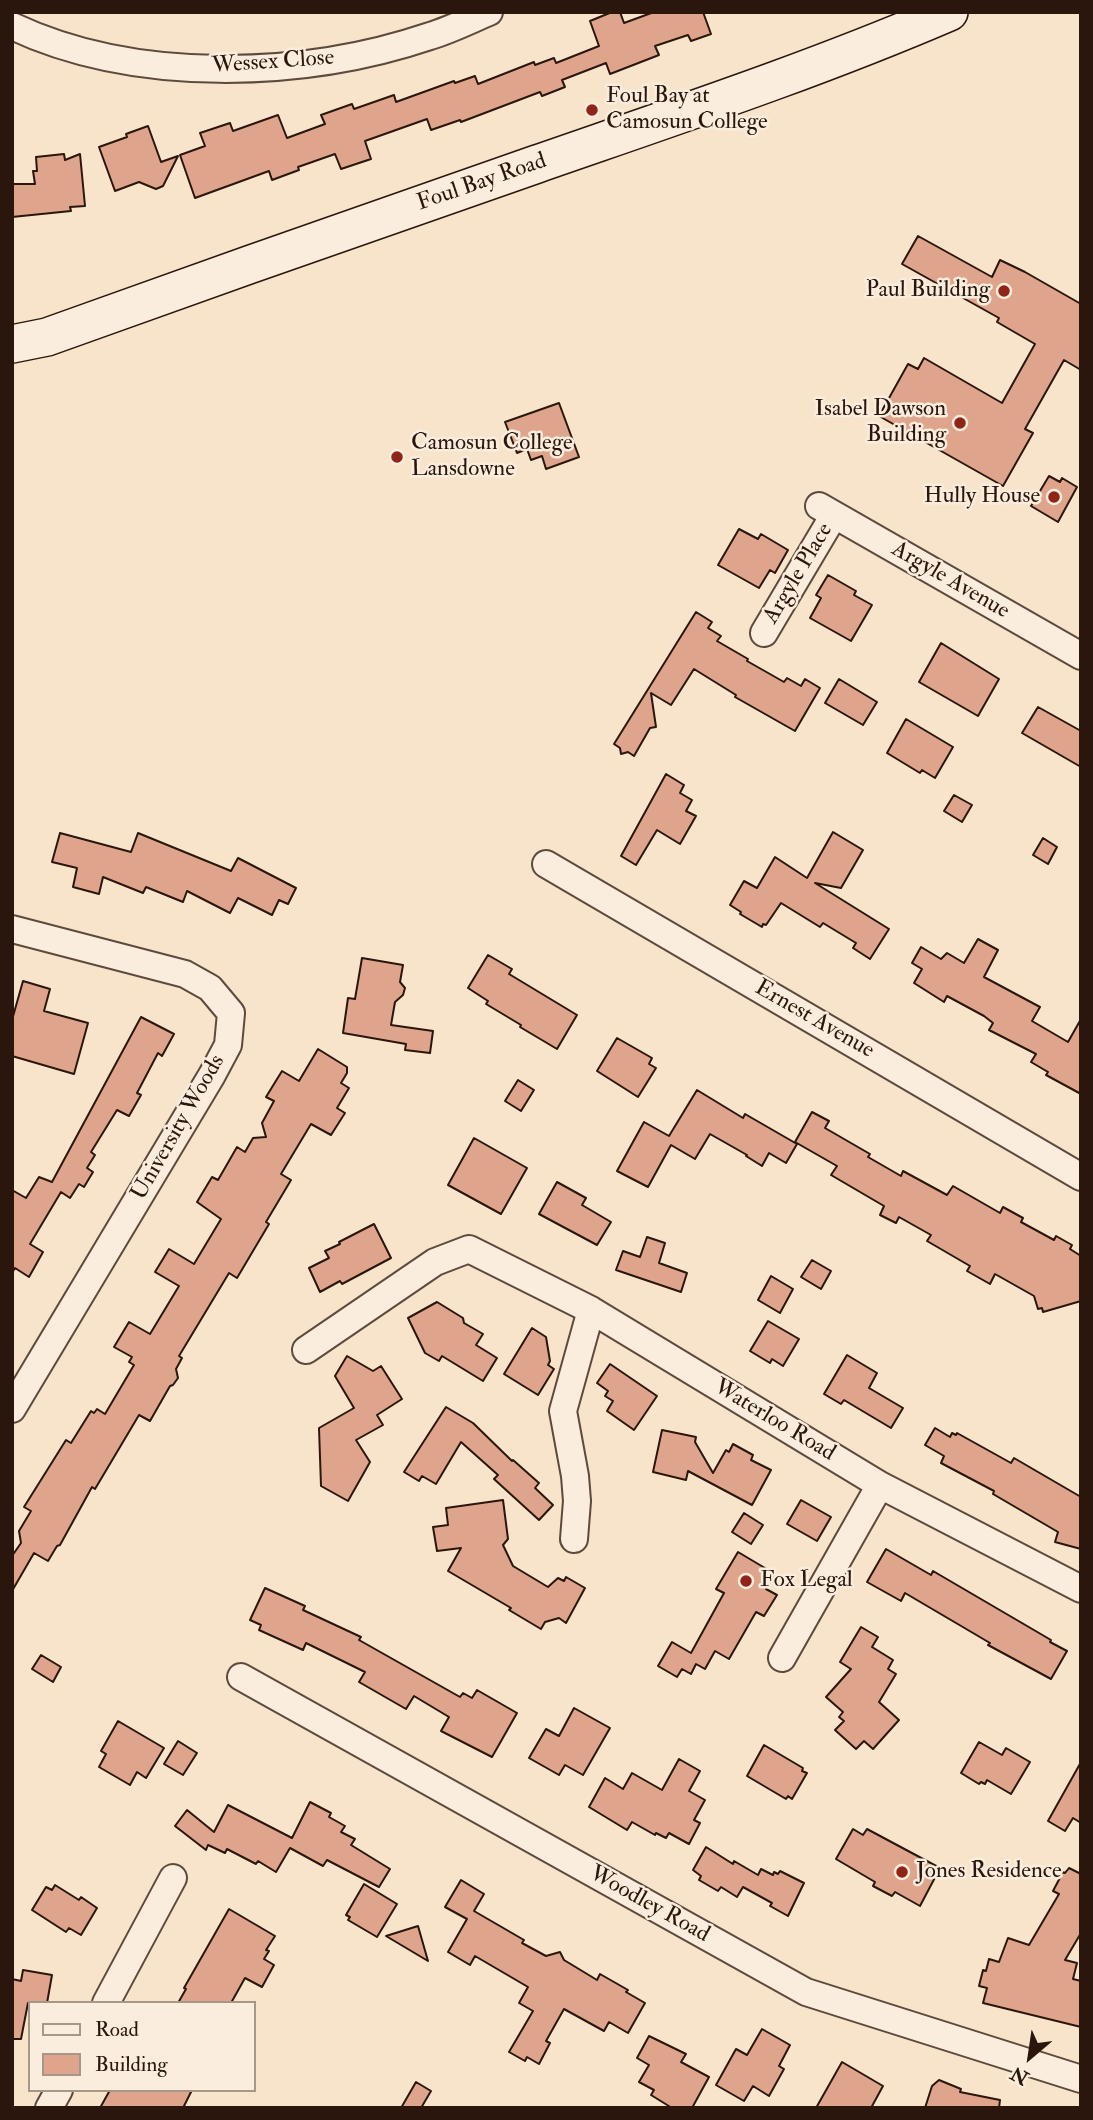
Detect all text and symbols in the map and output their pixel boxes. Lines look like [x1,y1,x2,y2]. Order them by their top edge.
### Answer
street label: Wessex Close [211,45,335,81]
place label: Foul Bay at Camosun College [606,83,768,137]
marker: Foul Bay at Camosun College [584,102,600,118]
street label: Foul Bay Road [414,148,550,218]
place label: Paul Building [865,277,990,305]
marker: Paul Building [996,283,1012,299]
place label: Isabel Dawson Building [815,396,946,450]
marker: Isabel Dawson Building [952,415,968,431]
place label: Camosun College Lansdowne [411,430,573,484]
marker: Camosun College Lansdowne [389,449,405,465]
place label: Hully House [924,483,1040,511]
marker: Hully House [1046,489,1062,505]
street label: Argyle Place [758,519,840,629]
street label: Argyle Avenue [886,536,1014,626]
street label: Ernest Avenue [749,975,879,1065]
street label: University Woods [126,1050,232,1206]
street label: Waterloo Road [708,1374,840,1468]
place label: Fox Legal [760,1567,853,1595]
marker: Fox Legal [738,1573,754,1589]
place label: Jones Residence [916,1858,1062,1886]
street label: Woodley Road [584,1861,714,1949]
marker: Jones Residence [894,1864,910,1880]
legend [28,2001,256,2092]
text: Road [95,2016,139,2043]
north arrow [995,2022,1065,2092]
text: Building [95,2051,168,2078]
text: N [1007,2061,1033,2090]

